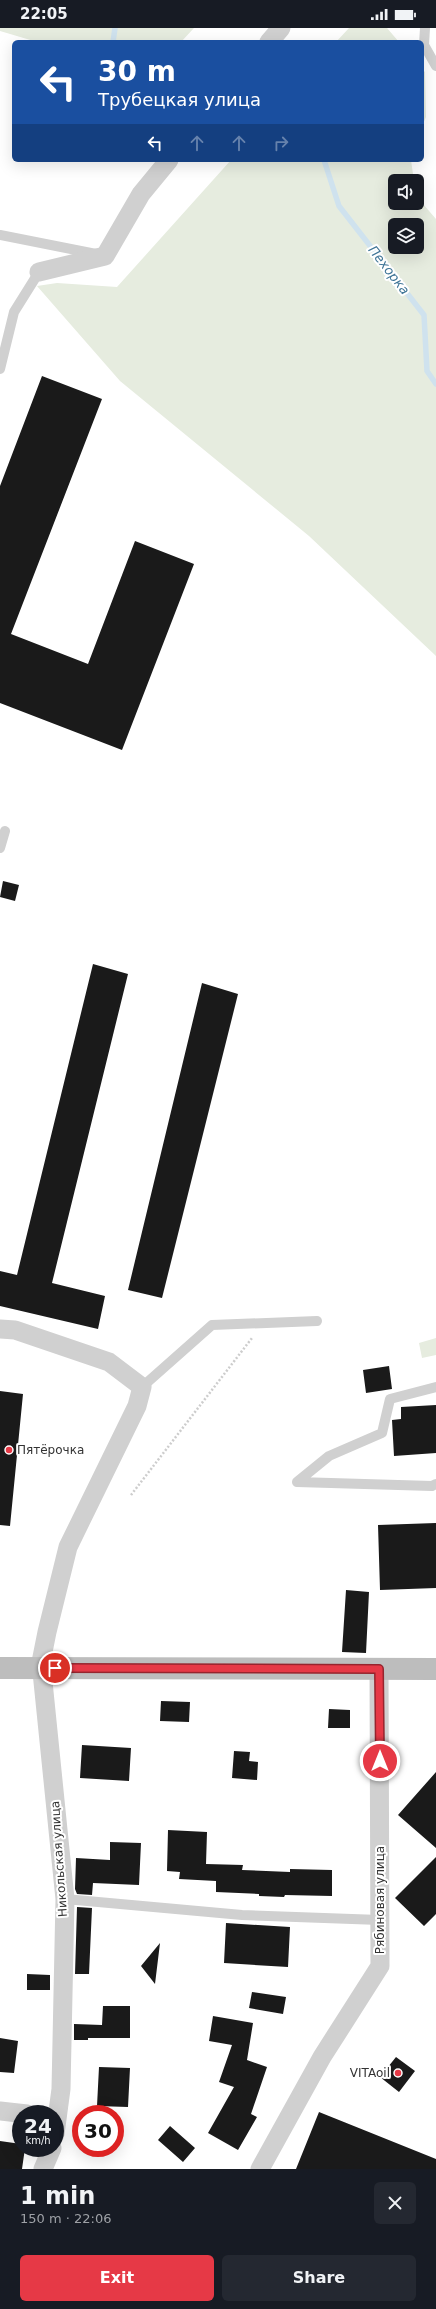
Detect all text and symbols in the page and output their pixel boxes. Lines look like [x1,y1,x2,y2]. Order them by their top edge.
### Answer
text: 22:05 [20,5,68,23]
text: 30 m [98,55,176,88]
icon: left [32,56,84,108]
text: Трубецкая улица [98,89,261,110]
icon: left [144,132,166,154]
icon: ahead [186,132,208,154]
icon: ahead [228,132,250,154]
icon: right [270,132,292,154]
map controls [388,174,424,254]
button: sound [388,174,424,210]
button: layers [388,218,424,254]
water label: Пехорка [365,243,413,297]
place label: Пятёрочка [17,1443,84,1457]
marker: Пятёрочка [4,1445,14,1455]
pin [38,1651,72,1685]
icon: arrive [44,1657,66,1679]
position arrow [359,1740,401,1782]
street label: Никольская улица [48,1800,70,1918]
street label: Рябиновая улица [373,1846,387,1954]
place label: VITAoil [350,2066,390,2080]
marker: VITAoil [393,2068,403,2078]
speed limit sign: 30 [72,2105,124,2157]
text: 24 [24,2114,52,2138]
text: km/h [25,2135,51,2146]
text: 1 min [20,2182,95,2210]
button: close [374,2182,416,2224]
text: 150 m · 22:06 [20,2211,111,2226]
button: Exit [20,2255,214,2301]
button: Share [222,2255,416,2301]

